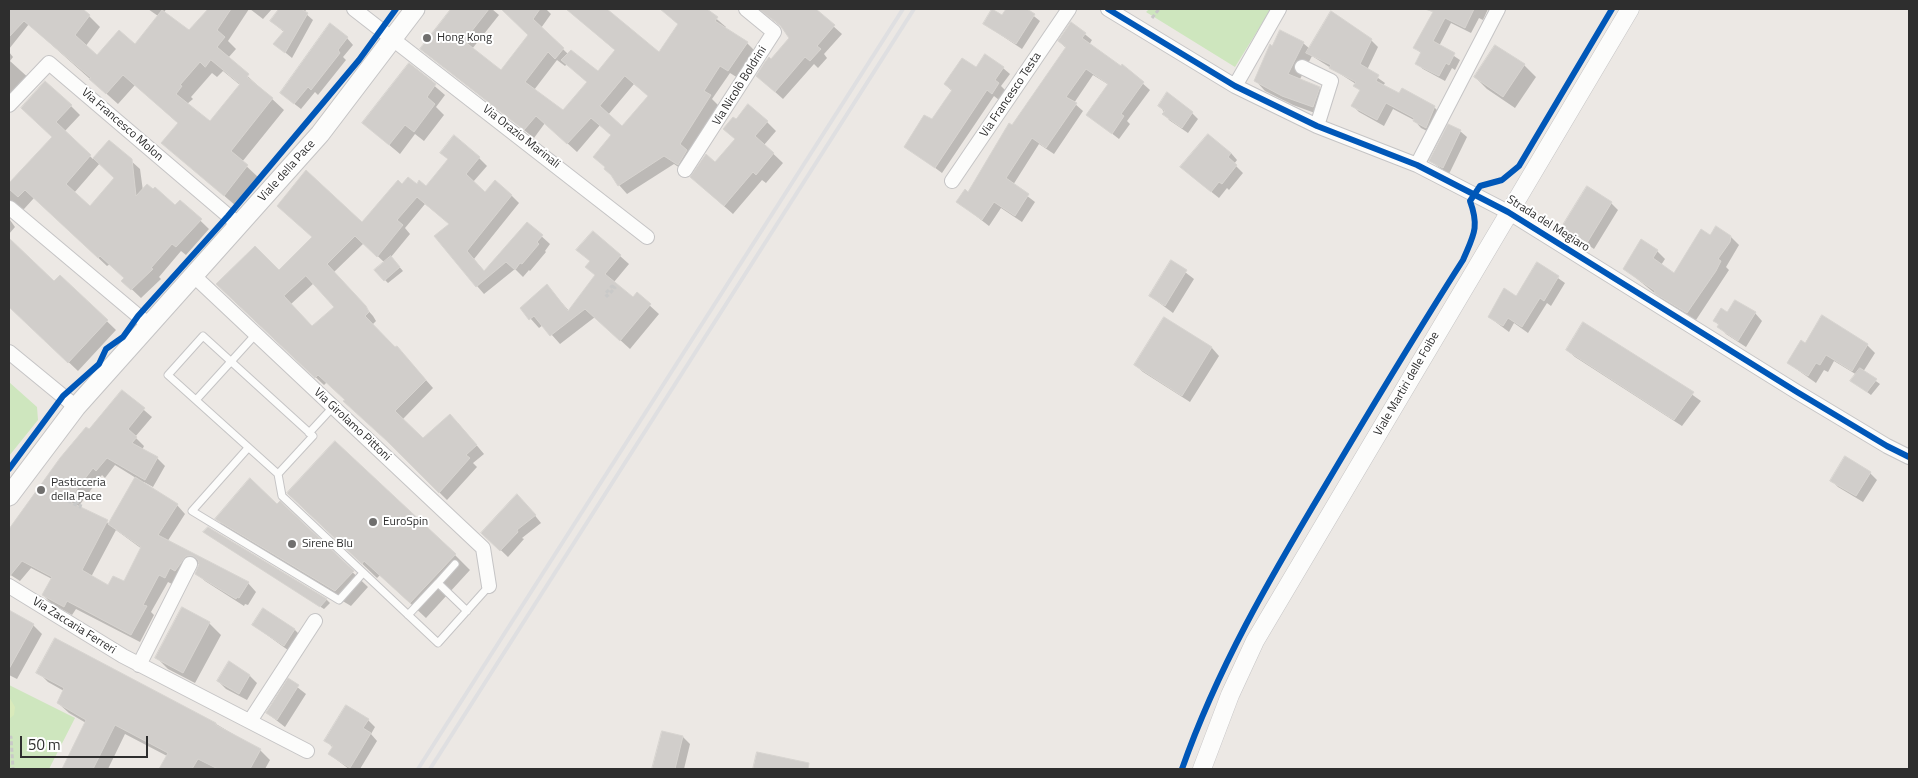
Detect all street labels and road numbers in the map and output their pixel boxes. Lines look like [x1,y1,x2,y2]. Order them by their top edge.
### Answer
street label: Via Nicolò Boldrini [710,44,770,128]
street label: Via Francesco Testa [977,50,1045,140]
street label: Via Francesco Molon [78,86,166,164]
street label: Via Orazio Marinali [479,102,563,172]
street label: Viale della Pace [256,137,318,205]
street label: Strada del Megiaro [1504,193,1592,255]
street label: Viale Martiri delle Foibe [1371,329,1443,439]
street label: Via Girolamo Pittoni [311,386,393,464]
street label: Via Zaccaria Ferreri [30,595,118,657]

